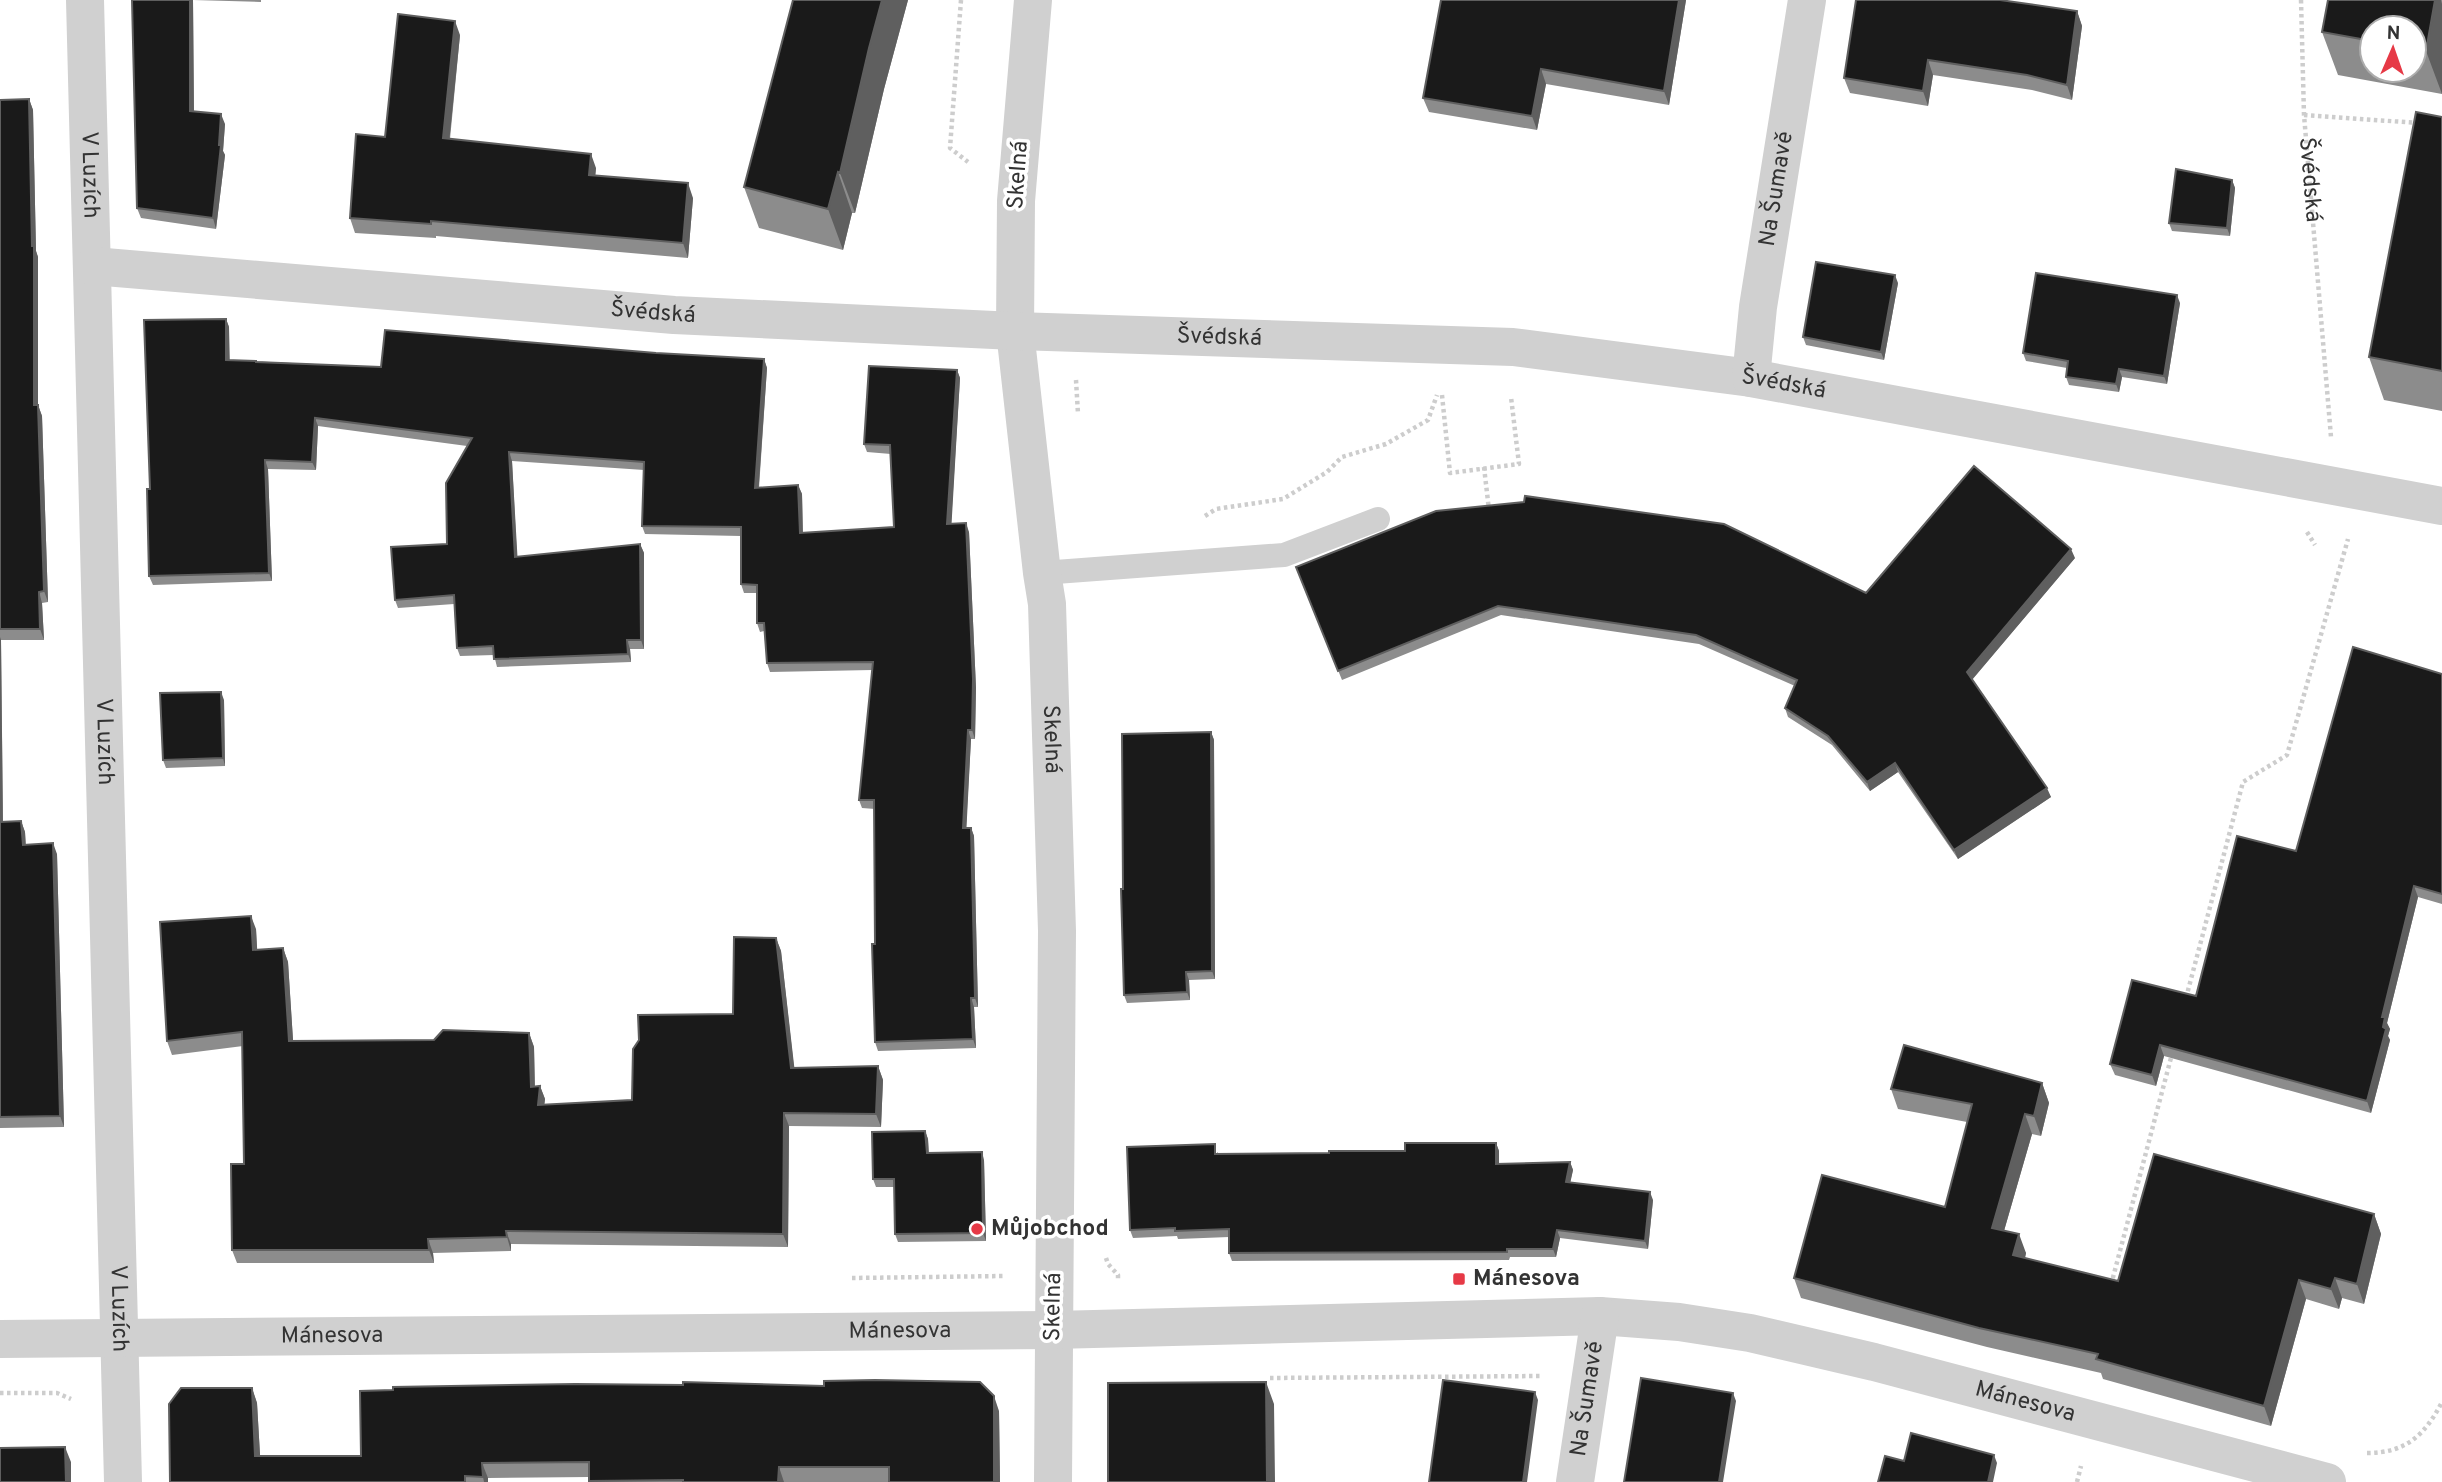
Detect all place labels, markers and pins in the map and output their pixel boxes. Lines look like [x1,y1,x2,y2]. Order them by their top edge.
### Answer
place label: Můjobchod [991,1215,1109,1244]
marker: Můjobchod [969,1221,985,1237]
place label: Mánesova [1473,1265,1580,1294]
marker: Mánesova [1451,1271,1467,1287]

